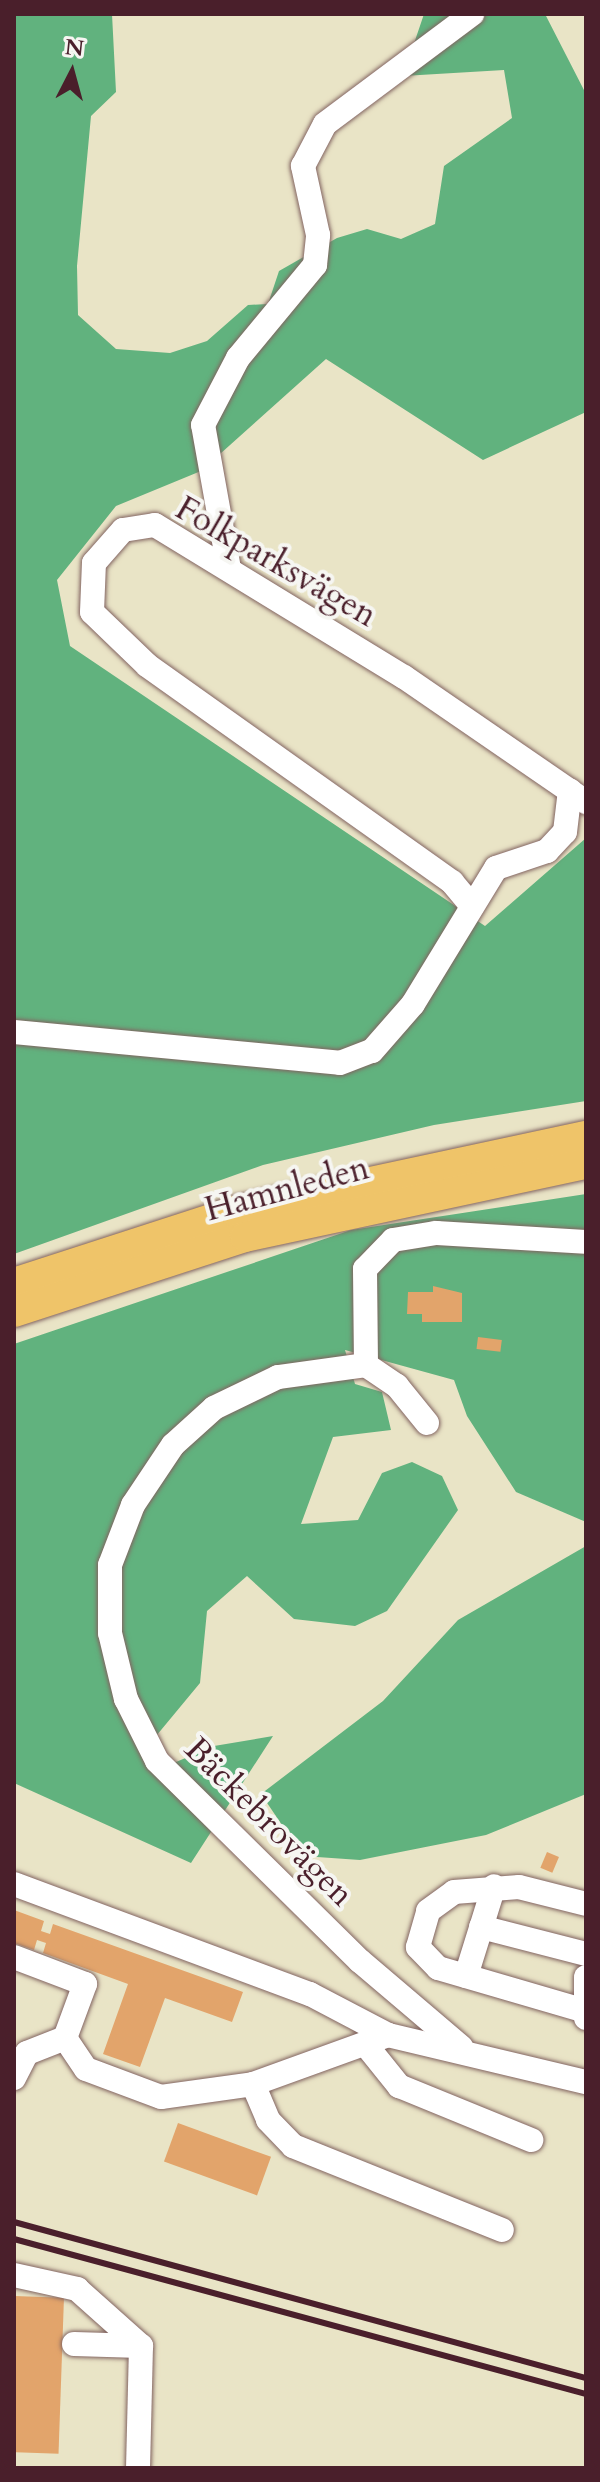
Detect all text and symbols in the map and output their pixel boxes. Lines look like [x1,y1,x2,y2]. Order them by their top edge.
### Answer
north arrow [32,32,112,112]
text: N [63,32,86,64]
street label: Folkparksvägen [168,488,384,636]
street label: Hamnleden [201,1148,373,1230]
street label: Bäckebrovägen [176,1729,362,1915]

